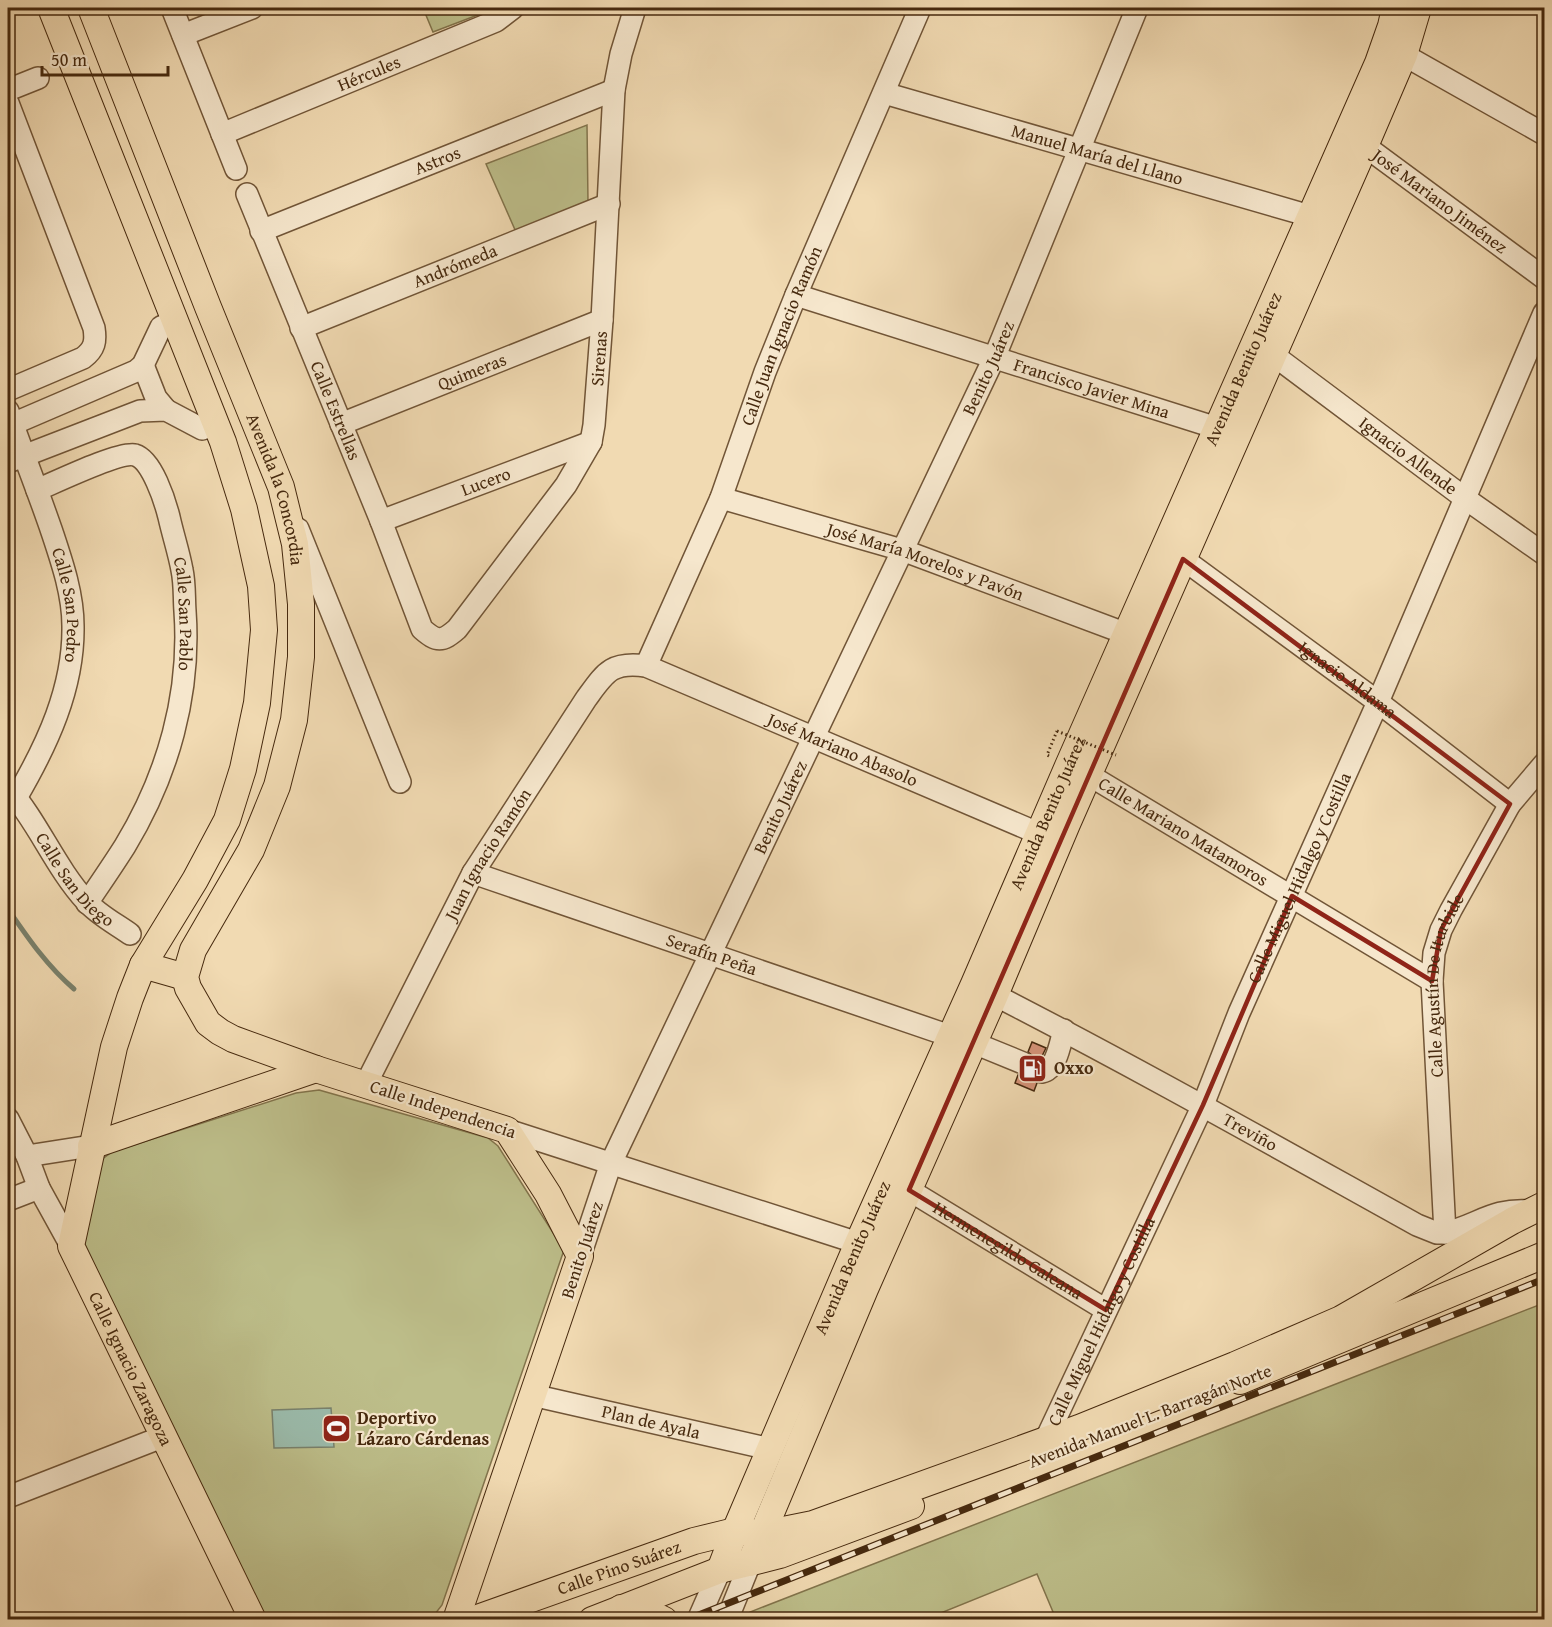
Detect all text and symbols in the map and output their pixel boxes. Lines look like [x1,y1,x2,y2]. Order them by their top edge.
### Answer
scale bar [42,39,168,77]
text: 50 m [51,46,87,73]
street label: Hércules [333,48,404,98]
street label: Manuel María del Llano [1008,116,1186,192]
street label: Astros [410,139,465,181]
street label: José Mariano Jiménez [1365,141,1514,260]
street label: Andrómeda [409,236,501,295]
street label: Calle Juan Ignacio Ramón [733,242,829,429]
street label: Avenida Benito Juárez [1197,288,1288,450]
street label: Benito Juárez [955,317,1021,419]
street label: Sirenas [583,330,614,387]
street label: Quimeras [433,346,510,397]
street label: Francisco Javier Mina [1010,351,1174,425]
street label: Calle Estrellas [304,357,369,464]
street label: Avenida la Concordia [239,409,311,567]
street label: Ignacio Allende [1354,410,1463,501]
street label: Lucero [457,459,514,503]
street label: José María Morelos y Pavón [822,515,1028,607]
street label: Calle San Pedro [45,544,87,664]
street label: Calle San Pablo [167,554,200,672]
street label: Ignacio Aldama [1293,634,1403,725]
street label: José Mariano Abasolo [761,704,922,793]
street label: Avenida Benito Juárez [1002,732,1093,894]
street label: Benito Juárez [746,756,814,858]
street label: Calle Miguel Hidalgo y Costilla [1240,767,1358,987]
street label: Calle Mariano Matamoros [1093,770,1274,893]
street label: Juan Ignacio Ramón [436,783,538,927]
street label: Calle San Diego [29,827,120,933]
street label: Calle Agustín De Iturbide [1418,888,1471,1078]
street label: Serafín Peña [662,926,761,982]
fuel station icon: Oxxo [1017,1052,1049,1084]
place label: Oxxo [1054,1054,1094,1081]
street label: Calle Independencia [366,1072,520,1145]
street label: Treviño [1218,1106,1283,1158]
street label: Avenida Benito Juárez [806,1176,897,1339]
street label: Hermenegildo Galeana [928,1194,1089,1306]
street label: Benito Juárez [553,1198,610,1302]
street label: Calle Miguel Hidalgo y Costilla [1040,1212,1162,1430]
street label: Calle Ignacio Zaragoza [82,1287,180,1451]
street label: Avenida Manuel L. Barragán Norte [1024,1357,1275,1474]
street label: Plan de Ayala [599,1397,703,1446]
place label: Deportivo Lázaro Cárdenas [357,1404,489,1452]
sports icon: Deportivo Lázaro Cárdenas [320,1412,352,1444]
street label: Calle Pino Suárez [553,1533,684,1602]

